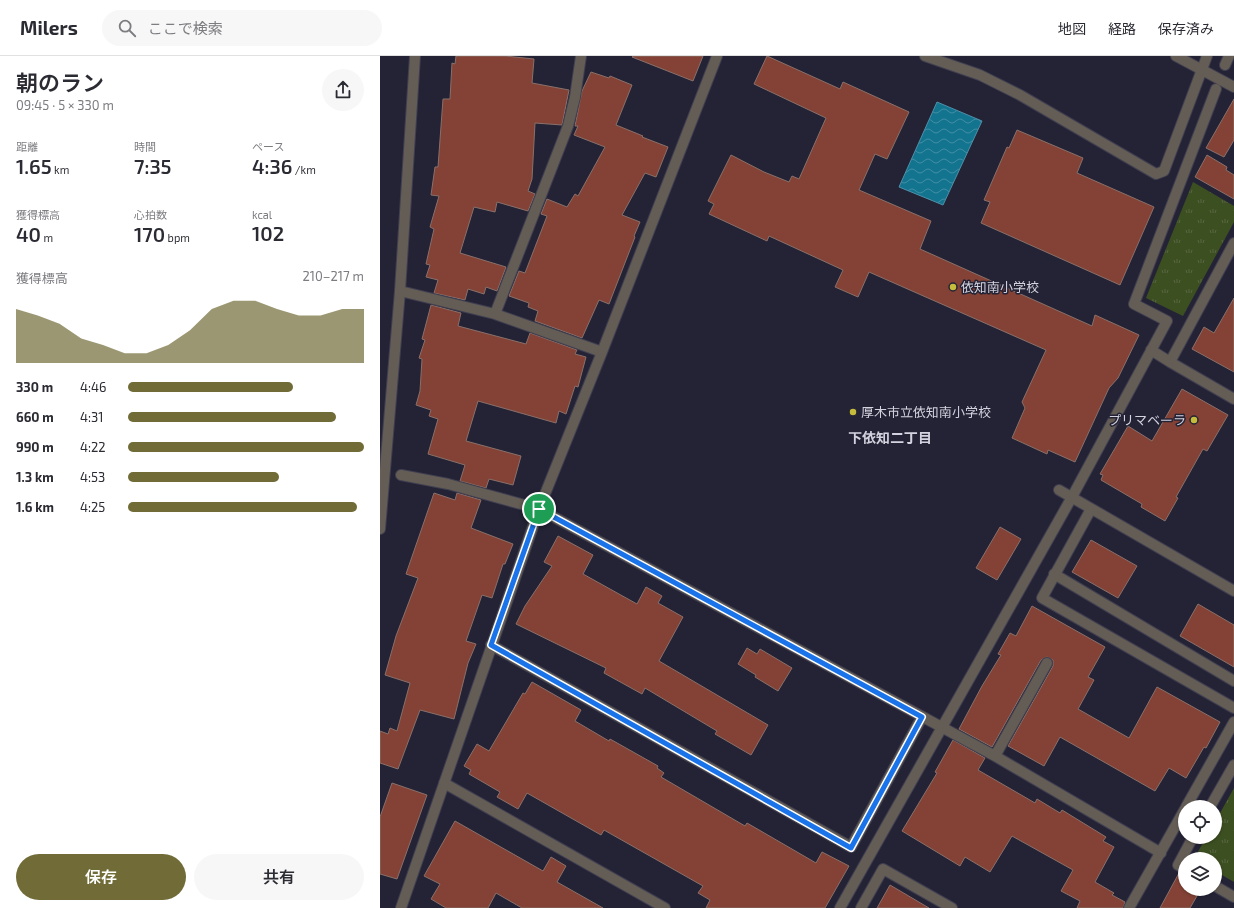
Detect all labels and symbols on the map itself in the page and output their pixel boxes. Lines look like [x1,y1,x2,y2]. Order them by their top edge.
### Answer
place label: 依知南小学校 [961,279,1039,295]
marker: 依知南小学校 [948,282,958,292]
place label: 厚木市立依知南小学校 [861,404,991,420]
marker: 厚木市立依知南小学校 [848,407,858,417]
place label: プリマベーラ [1108,412,1186,428]
marker: プリマベーラ [1189,415,1199,425]
district label: 下依知二丁目 [848,429,932,446]
pin [522,492,556,526]

